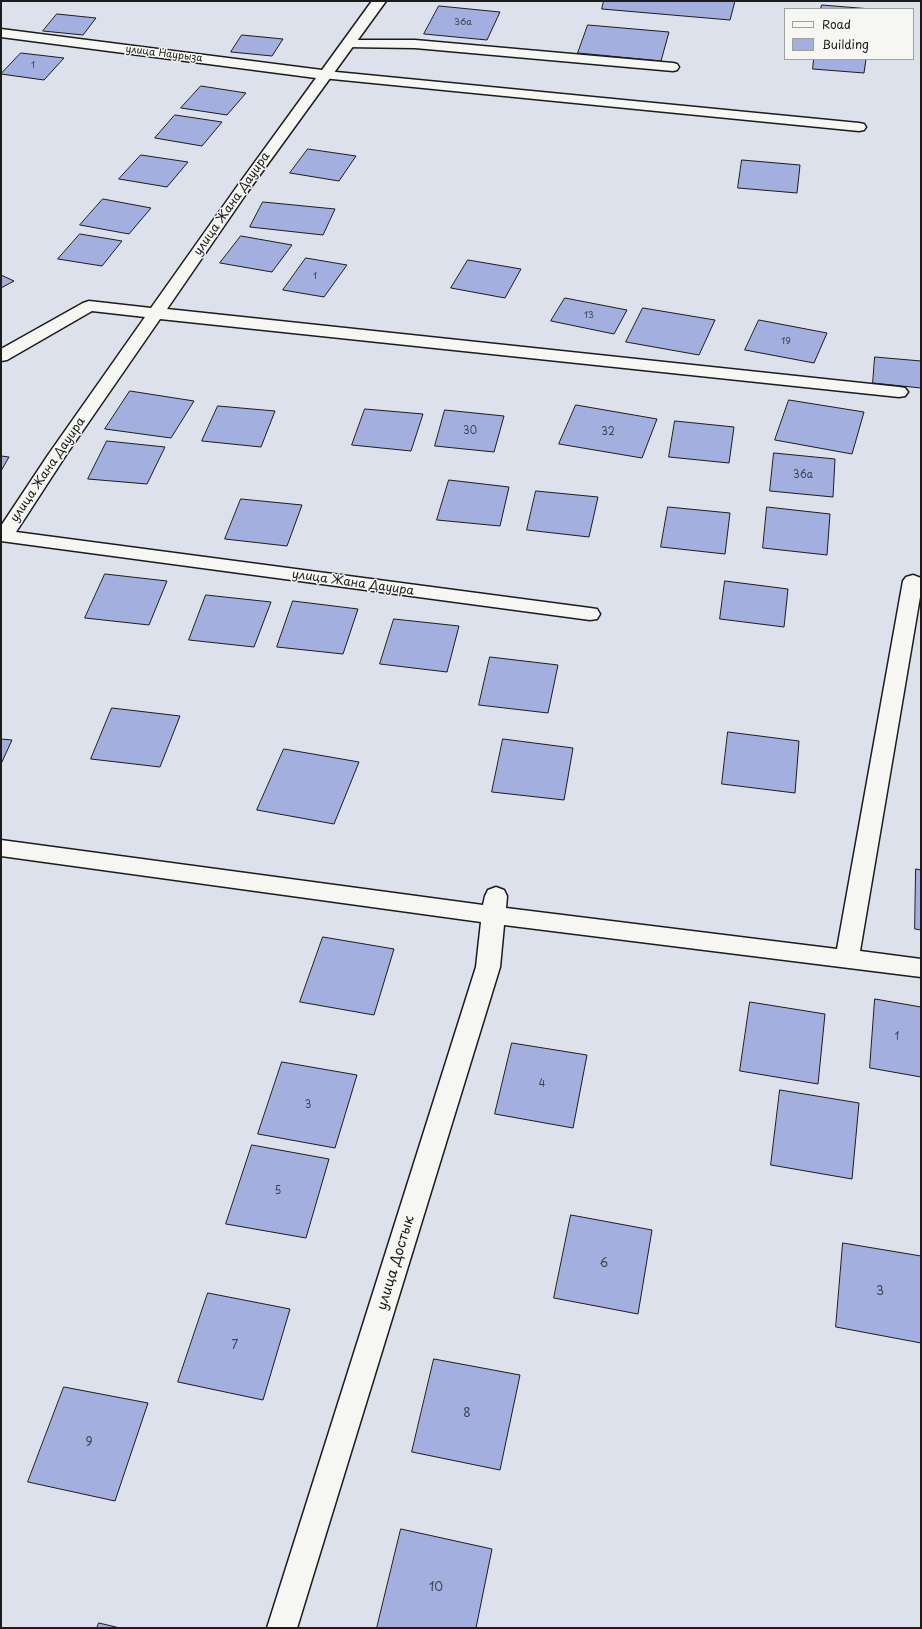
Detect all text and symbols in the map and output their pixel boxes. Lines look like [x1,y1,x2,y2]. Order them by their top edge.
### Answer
legend [784,8,914,60]
text: Road [822,15,851,33]
house number: 36а [454,18,472,28]
text: Building [822,35,869,53]
street label: улица Наурыза [125,43,203,65]
house number: 1 [31,61,35,71]
street label: улица Жана Дауира [191,149,273,259]
house number: 1 [313,272,317,282]
house number: 13 [584,311,594,321]
house number: 19 [781,337,791,347]
street label: улица Жана Дауира [8,415,88,525]
house number: 30 [463,425,477,437]
house number: 32 [601,426,615,438]
house number: 36а [793,469,813,481]
street label: улица Жана Дауира [291,567,415,599]
house number: 1 [895,1031,899,1043]
house number: 4 [539,1078,545,1090]
house number: 3 [305,1099,311,1111]
house number: 5 [275,1185,281,1197]
street label: улица Достык [374,1214,418,1312]
house number: 6 [600,1257,608,1271]
house number: 3 [876,1285,884,1299]
house number: 7 [232,1339,238,1353]
house number: 8 [463,1407,471,1421]
house number: 9 [85,1436,93,1450]
house number: 10 [429,1581,443,1595]

